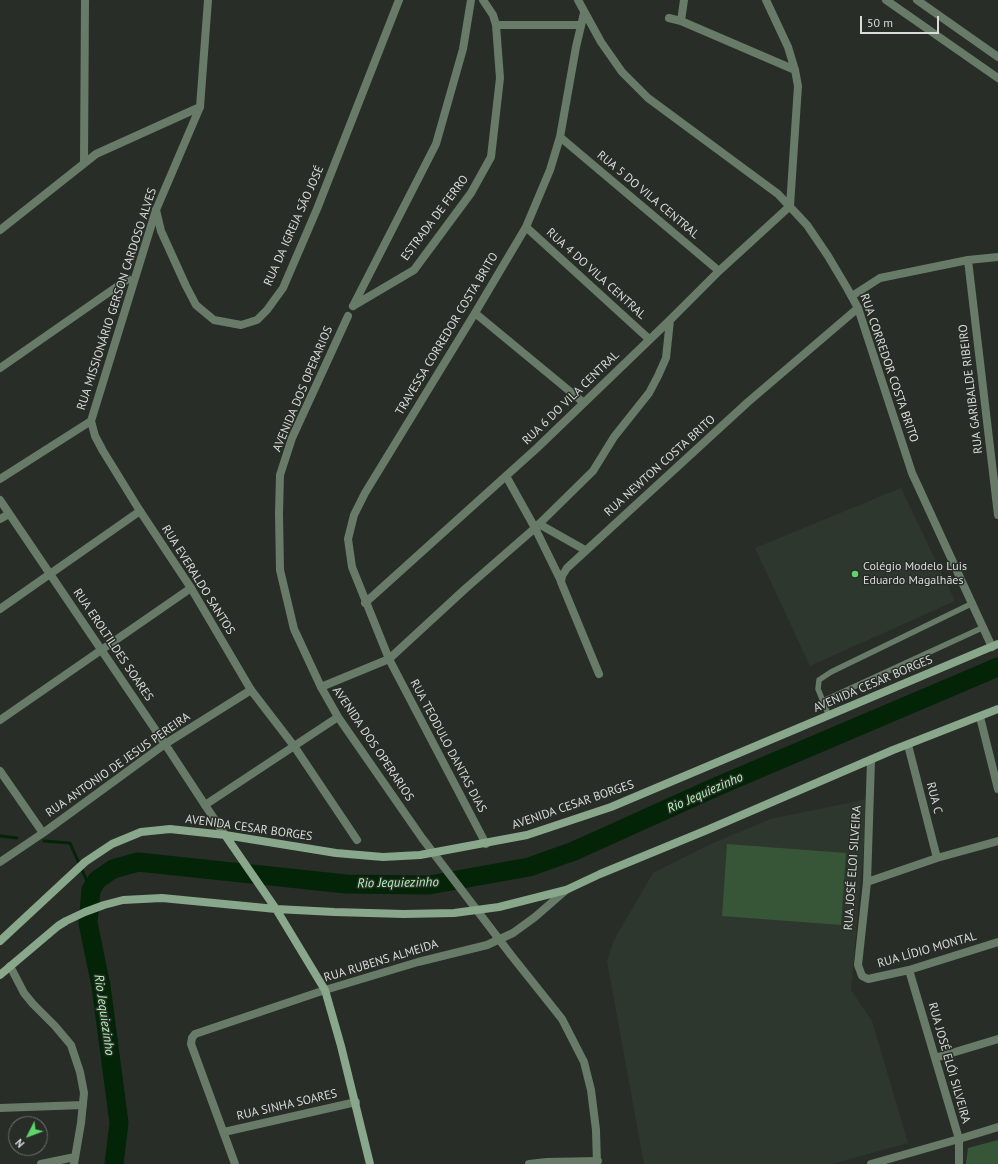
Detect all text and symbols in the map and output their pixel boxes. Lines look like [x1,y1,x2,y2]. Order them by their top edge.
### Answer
scale bar [862,8,941,34]
text: 50 m [867,15,893,30]
street label: RUA 5 DO VILA CENTRAL [594,148,702,242]
street label: RUA DA IGREJA SÃO JOSÉ [261,164,327,288]
street label: ESTRADA DE FERRO [398,172,472,264]
street label: RUA MISSIONÁRIO GERSON CARDOSO ALVES [74,186,160,412]
street label: RUA 4 DO VILA CENTRAL [543,225,649,323]
street label: TRAVESSA CORREDOR COSTA BRITO [393,250,501,418]
street label: RUA CORREDOR COSTA BRITO [857,292,921,444]
street label: RUA GARIBALDE RIBEIRO [956,323,986,455]
street label: AVENIDA DOS OPERARIOS [270,324,336,454]
street label: RUA 6 DO VILA CENTRAL [520,348,622,448]
street label: RUA NEWTON COSTA BRITO [602,412,718,520]
street label: RUA EVERALDO SANTOS [158,523,238,637]
place label: Colégio Modelo Luis Eduardo Magalhães [863,560,967,588]
marker: Colégio Modelo Luis Eduardo Magalhães [850,569,860,579]
street label: RUA EROLTILDES SOARES [70,586,156,704]
street label: AVENIDA CESAR BORGES [811,652,935,716]
street label: RUA TEODULO DANTAS DIAS [407,677,489,815]
street label: AVENIDA DOS OPERARIOS [329,684,417,804]
street label: RUA ANTONIO DE JESUS PEREIRA [43,710,193,820]
water label: Rio Jequiezinho [665,769,745,817]
street label: AVENIDA CESAR BORGES [510,777,636,833]
street label: RUA C [923,781,945,815]
street label: RUA JOSÉ ELOI SILVEIRA [841,805,865,931]
street label: AVENIDA CESAR BORGES [185,812,313,844]
water label: Rio Jequiezinho [357,874,439,892]
street label: RUA LÍDIO MONTAL [876,929,978,971]
street label: RUA RUBENS ALMEIDA [322,937,440,985]
water label: Rio Jequiezinho [91,973,117,1057]
street label: RUA JOSÉ ELÓI SILVEIRA [925,1001,973,1125]
street label: RUA SINHA SOARES [235,1086,339,1124]
north arrow [8,1116,48,1156]
text: N [12,1136,27,1151]

